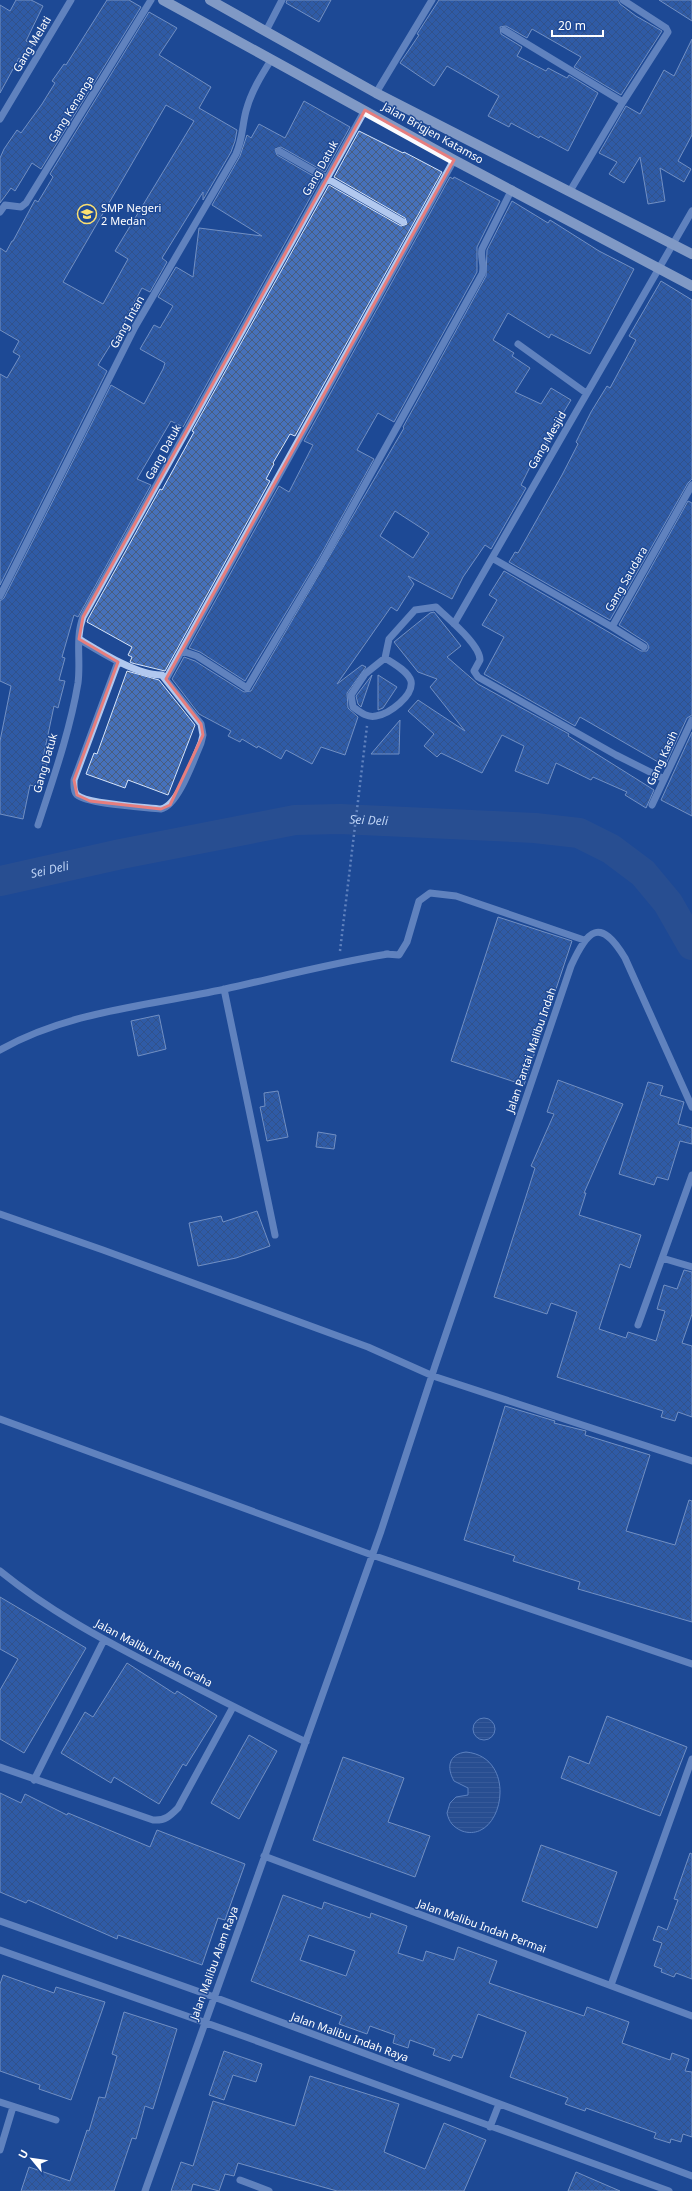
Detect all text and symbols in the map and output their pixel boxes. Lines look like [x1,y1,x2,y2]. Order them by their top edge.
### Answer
scale bar [552,12,603,38]
street label: Gang Melati [9,13,54,74]
text: 20 m [558,17,586,34]
street label: Gang Kenanga [44,72,97,145]
street label: Jalan Brigjen Katamso [379,98,487,167]
street label: Gang Datuk [298,137,341,198]
place label: SMP Negeri 2 Medan [101,200,161,228]
school or university icon: SMP Negeri 2 Medan [76,203,98,225]
street label: Gang Intan [106,293,147,351]
street label: Gang Mesjid [524,408,569,471]
street label: Gang Datuk [141,421,184,482]
street label: Gang Saudara [601,543,650,614]
street label: Gang Kasih [642,728,681,787]
street label: Gang Datuk [29,731,60,794]
water label: Sei Deli [349,810,389,829]
water label: Sei Deli [29,857,71,882]
street label: Jalan Pantai Malibu Indah [502,985,559,1116]
street label: Jalan Malibu Indah Graha [92,1615,215,1690]
street label: Jalan Malibu Indah Permai [415,1895,549,1956]
street label: Jalan Malibu Alam Raya [186,1904,241,2023]
street label: Jalan Malibu Indah Raya [288,2008,411,2065]
north arrow [12,2139,52,2179]
text: U [14,2147,31,2161]

